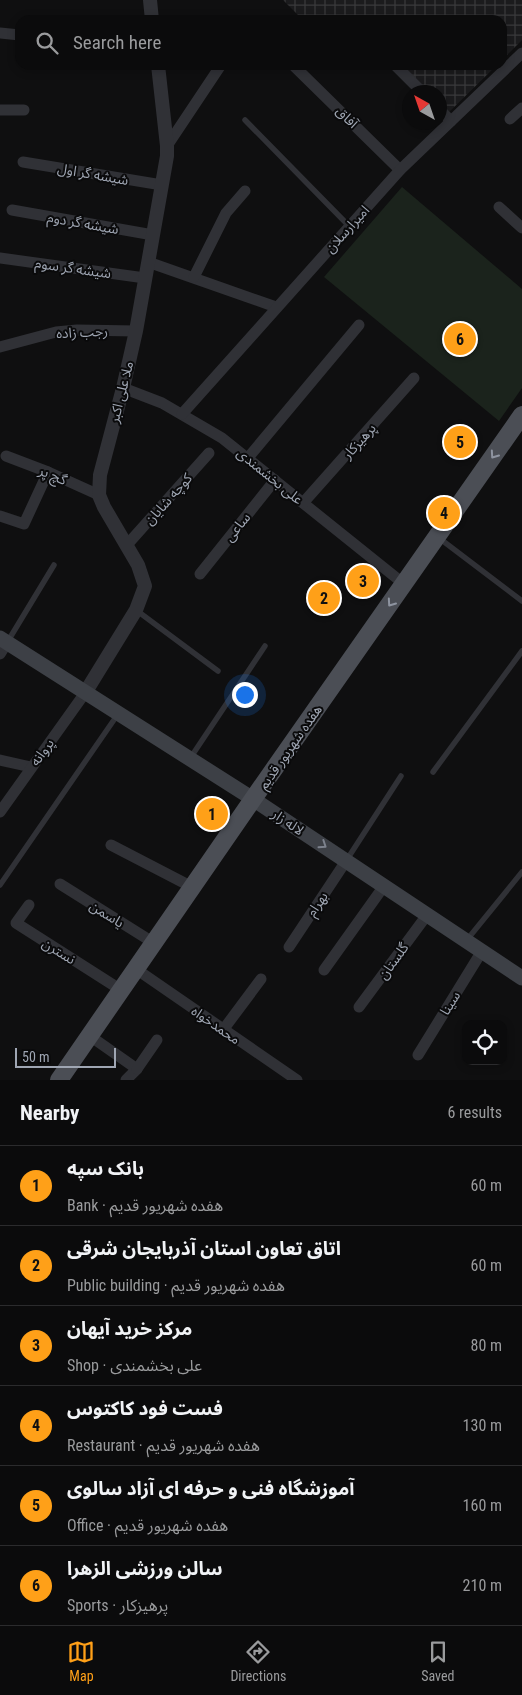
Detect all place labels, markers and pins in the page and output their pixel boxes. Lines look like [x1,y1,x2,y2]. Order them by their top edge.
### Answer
pin: 6 [444,320,476,358]
pin: 5 [444,423,476,461]
pin: 4 [428,494,460,532]
pin: 3 [347,562,379,600]
pin: 2 [308,579,340,617]
pin: 1 [196,795,228,833]

